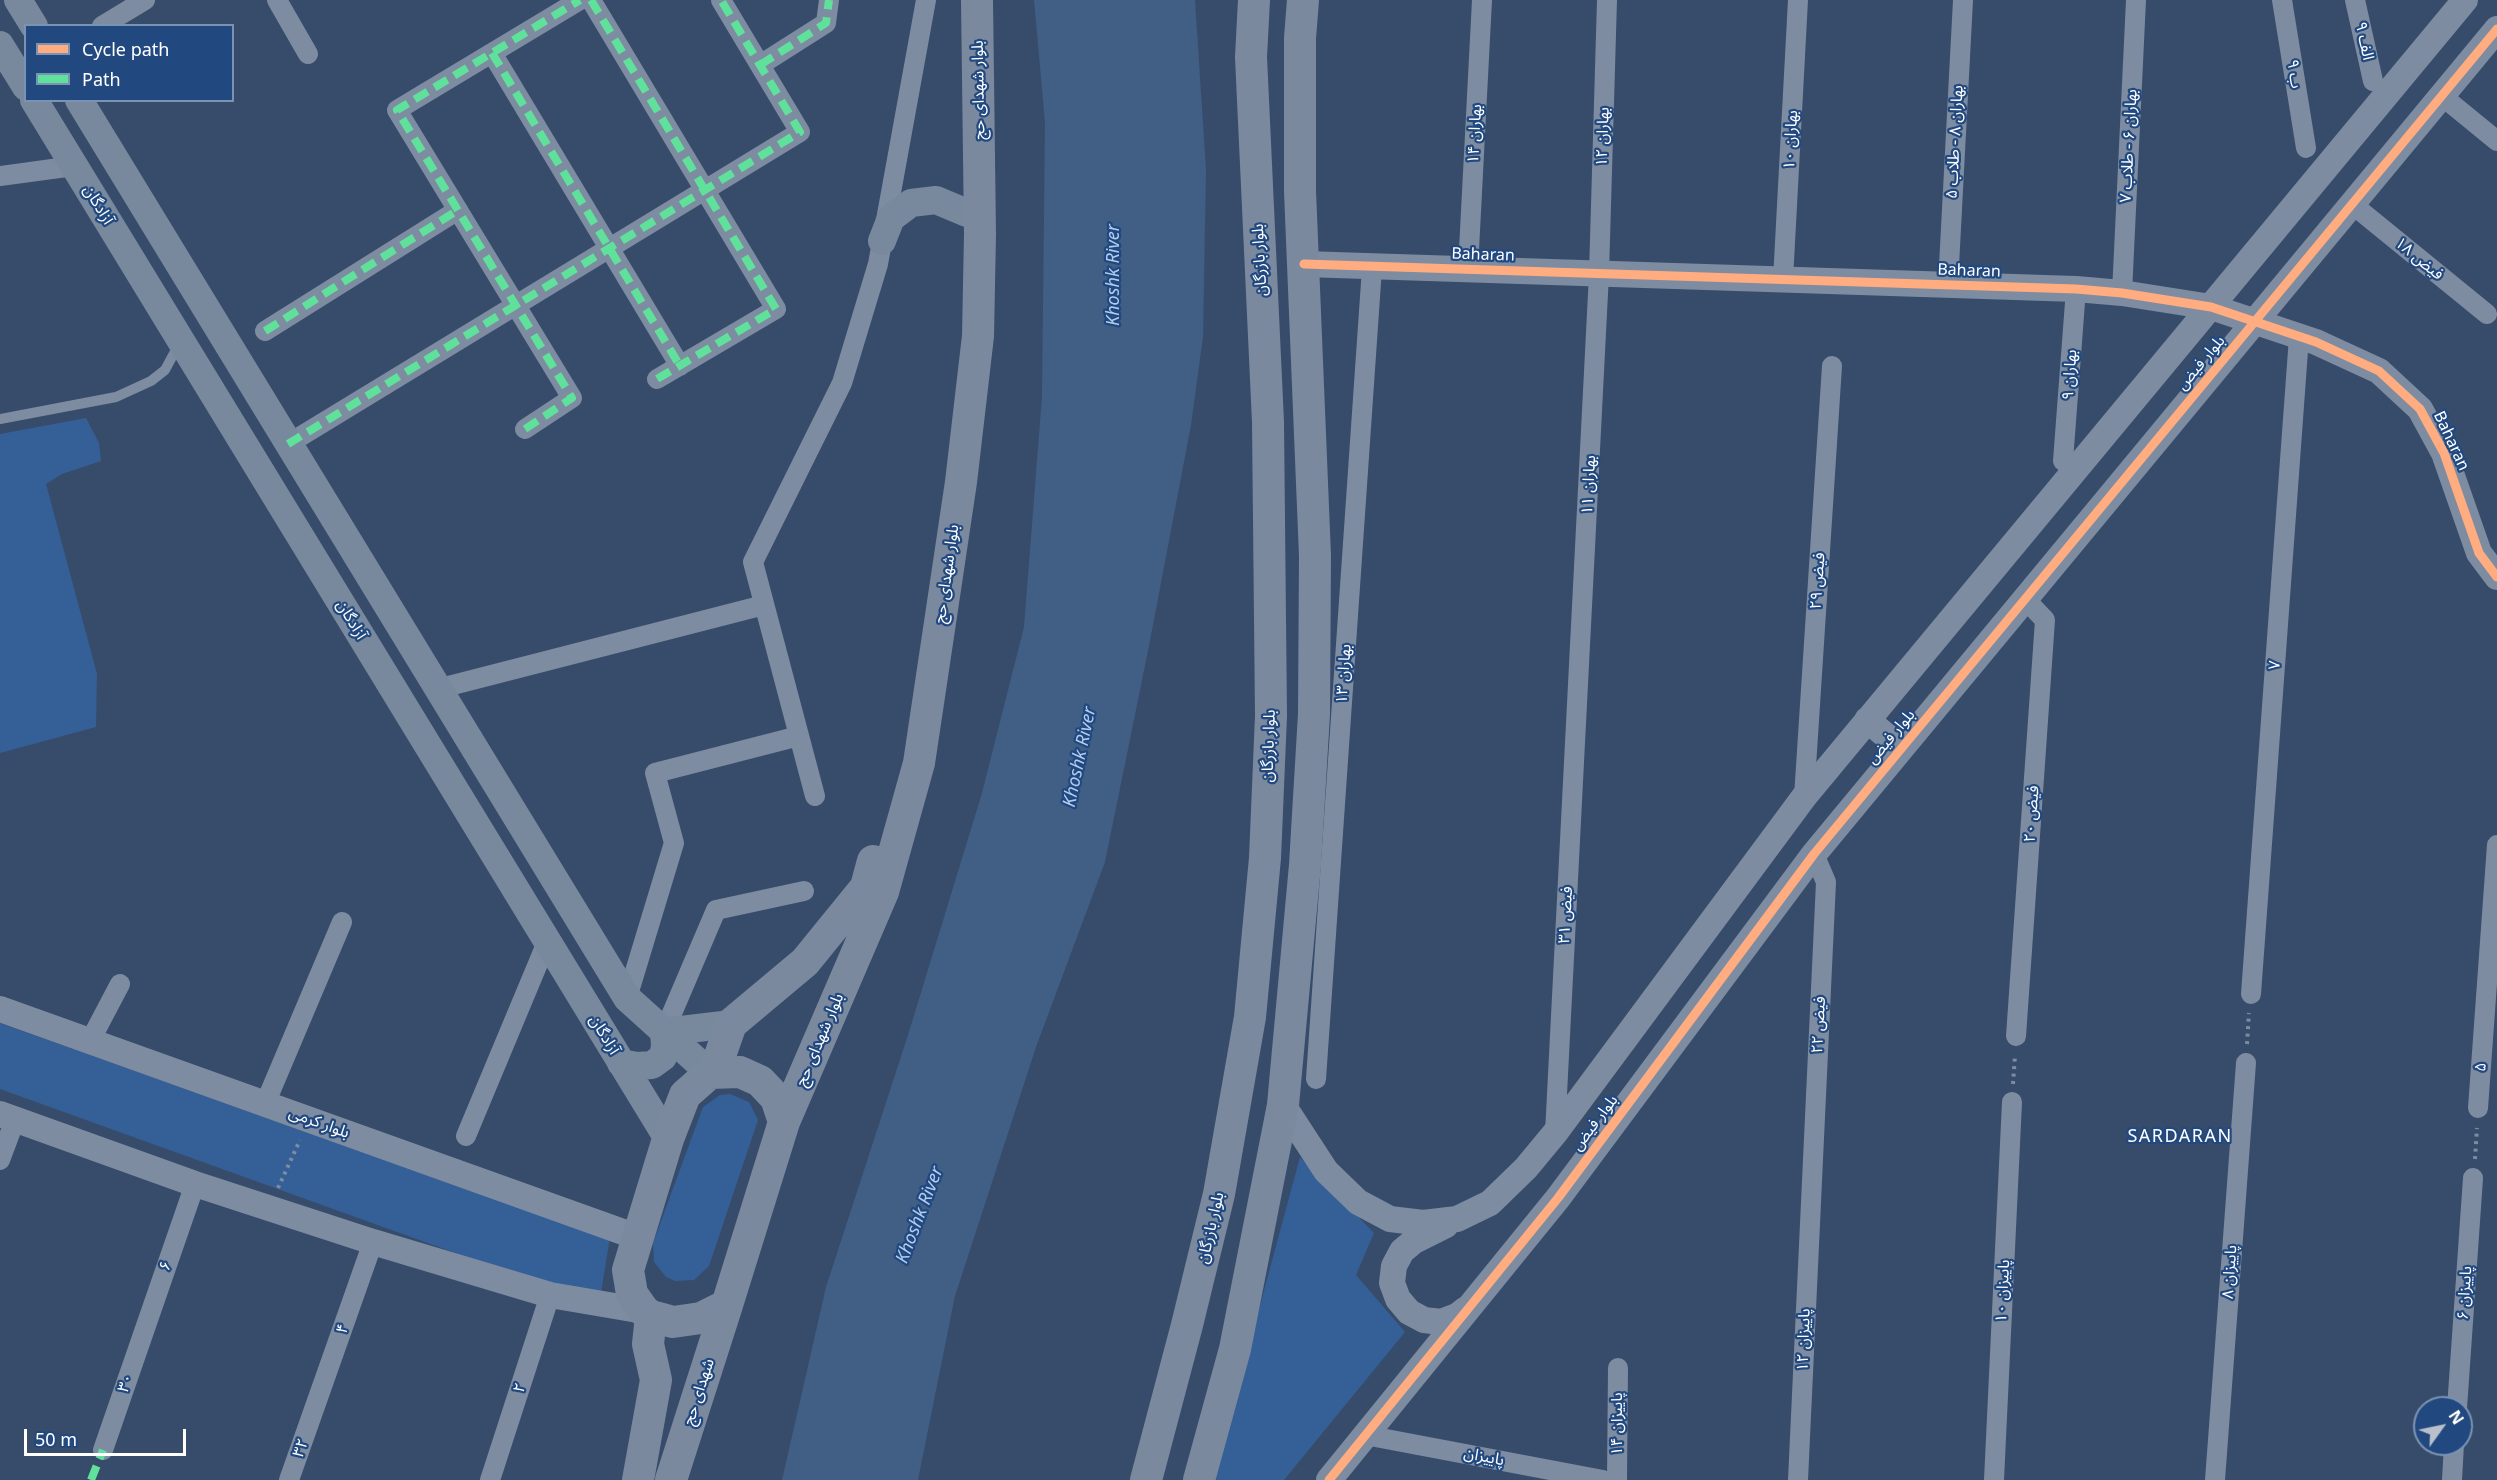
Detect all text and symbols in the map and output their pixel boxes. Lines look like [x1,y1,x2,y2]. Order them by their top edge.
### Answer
street label: ۹ الف [2351,20,2377,62]
legend [24,24,234,102]
text: Cycle path [82,37,169,61]
street label: بلوار شهدای حج [969,40,989,140]
street label: ۹ ب [2282,58,2306,90]
text: Path [82,67,121,91]
street label: بهاران ۸ - طلاب ۵ [1942,85,1968,199]
street label: بهاران ۶ - طلاب ۷ [2116,89,2142,203]
street label: بهاران ۱۴ [1464,104,1486,164]
street label: بهاران ۱۲ [1592,107,1614,167]
street label: بهاران ۱۰ [1780,110,1802,170]
street label: آزادگان [79,182,117,228]
street label: بلوار بازرگان [1249,223,1271,297]
water label: Khoshk River [1103,224,1125,326]
street label: فیض ۱۸ [2391,234,2447,284]
street label: Baharan [1451,244,1515,266]
street label: Baharan [1937,260,2001,282]
street label: بلوار فیض [2173,332,2229,394]
street label: بهاران ۹ [2059,349,2081,401]
street label: Baharan [2429,408,2473,474]
street label: بهاران ۱۱ [1578,455,1600,515]
street label: بلوار شهدای حج [931,523,963,625]
street label: فیض ۲۹ [1806,552,1830,610]
street label: آزادگان [332,597,370,643]
street label: بهاران ۱۳ [1332,644,1356,704]
street label: ۷ [2265,660,2285,670]
water label: Khoshk River [1059,705,1101,809]
street label: بلوار فیض [1863,706,1919,768]
street label: بلوار بازرگان [1258,709,1280,783]
street label: فیض ۲۰ [2020,785,2044,843]
street label: فیض ۳۱ [1555,886,1577,944]
street label: بلوار شهدای حج [792,990,848,1090]
street label: فیض ۲۲ [1808,996,1830,1054]
street label: آزادگان [585,1012,623,1058]
street label: ۵ [2471,1062,2491,1072]
street label: بلوار فیض [1568,1091,1622,1155]
street label: بلوار کرمی [286,1103,352,1143]
district label: SARDARAN [2127,1126,2233,1148]
water label: Khoshk River [892,1164,948,1266]
street label: بلوار بازرگان [1193,1190,1229,1266]
street label: پاییزان ۸ [2219,1244,2241,1300]
street label: ۶ [155,1259,177,1273]
street label: پاییزان ۱۰ [1992,1259,2014,1323]
street label: پاییزان ۶ [2454,1265,2476,1321]
street label: پاییزان ۱۲ [1793,1308,1815,1372]
street label: ۴ [332,1322,354,1336]
street label: شهدای حج [679,1356,719,1428]
street label: ۳۰ [114,1371,138,1395]
street label: ۲ [509,1381,531,1395]
street label: پاییزان ۱۴ [1607,1392,1627,1456]
north arrow [2413,1396,2473,1456]
text: N [2444,1406,2469,1429]
scale bar [27,1417,189,1455]
text: 50 m [35,1427,77,1451]
street label: ۳۲ [289,1436,313,1460]
street label: پاییزان [1462,1444,1506,1470]

